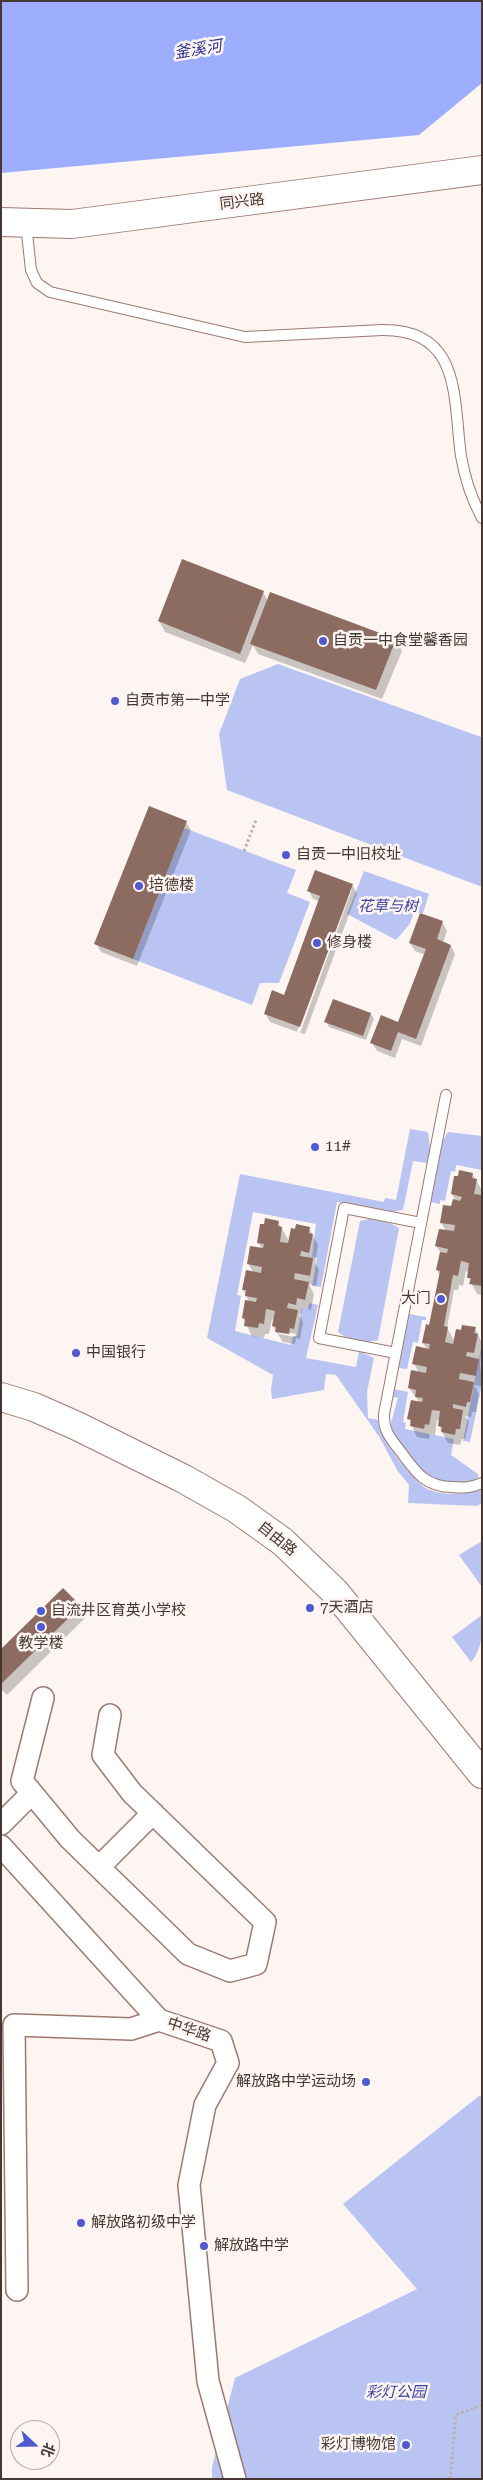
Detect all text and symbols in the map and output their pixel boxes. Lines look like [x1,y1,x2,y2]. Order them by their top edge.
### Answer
water label: 釜溪河 [173,37,223,63]
street label: 同兴路 [219,190,265,214]
place label: 自贡一中食堂馨香园 [333,632,468,650]
marker: 自贡一中食堂馨香园 [317,635,329,647]
place label: 自贡市第一中学 [125,692,230,710]
marker: 自贡市第一中学 [109,695,121,707]
place label: 自贡一中旧校址 [296,846,401,864]
marker: 自贡一中旧校址 [280,849,292,861]
place label: 培德楼 [149,877,194,895]
marker: 培德楼 [133,880,145,892]
park label: 花草与树 [358,898,418,916]
place label: 修身楼 [327,934,372,952]
marker: 修身楼 [311,937,323,949]
place label: 11# [325,1138,351,1156]
marker: 11# [309,1141,321,1153]
place label: 大门 [401,1290,431,1308]
marker: 大门 [435,1293,447,1305]
place label: 中国银行 [86,1344,146,1362]
marker: 中国银行 [70,1347,82,1359]
street label: 自由路 [254,1518,300,1560]
place label: 7天酒店 [320,1599,373,1617]
place label: 自流井区育英小学校 [51,1602,186,1620]
marker: 7天酒店 [304,1602,316,1614]
marker: 自流井区育英小学校 [35,1605,47,1617]
marker: 教学楼 [35,1621,47,1633]
place label: 教学楼 [19,1635,63,1653]
street label: 中华路 [165,2014,213,2046]
place label: 解放路中学运动场 [236,2073,356,2091]
marker: 解放路中学运动场 [360,2076,372,2088]
place label: 解放路初级中学 [91,2214,196,2232]
marker: 解放路初级中学 [75,2217,87,2229]
place label: 解放路中学 [214,2237,289,2255]
marker: 解放路中学 [198,2240,210,2252]
park label: 彩灯公园 [366,2384,426,2402]
north arrow [10,2420,60,2470]
place label: 彩灯博物馆 [321,2436,396,2454]
marker: 彩灯博物馆 [400,2439,412,2451]
text: 北 [38,2441,58,2459]

